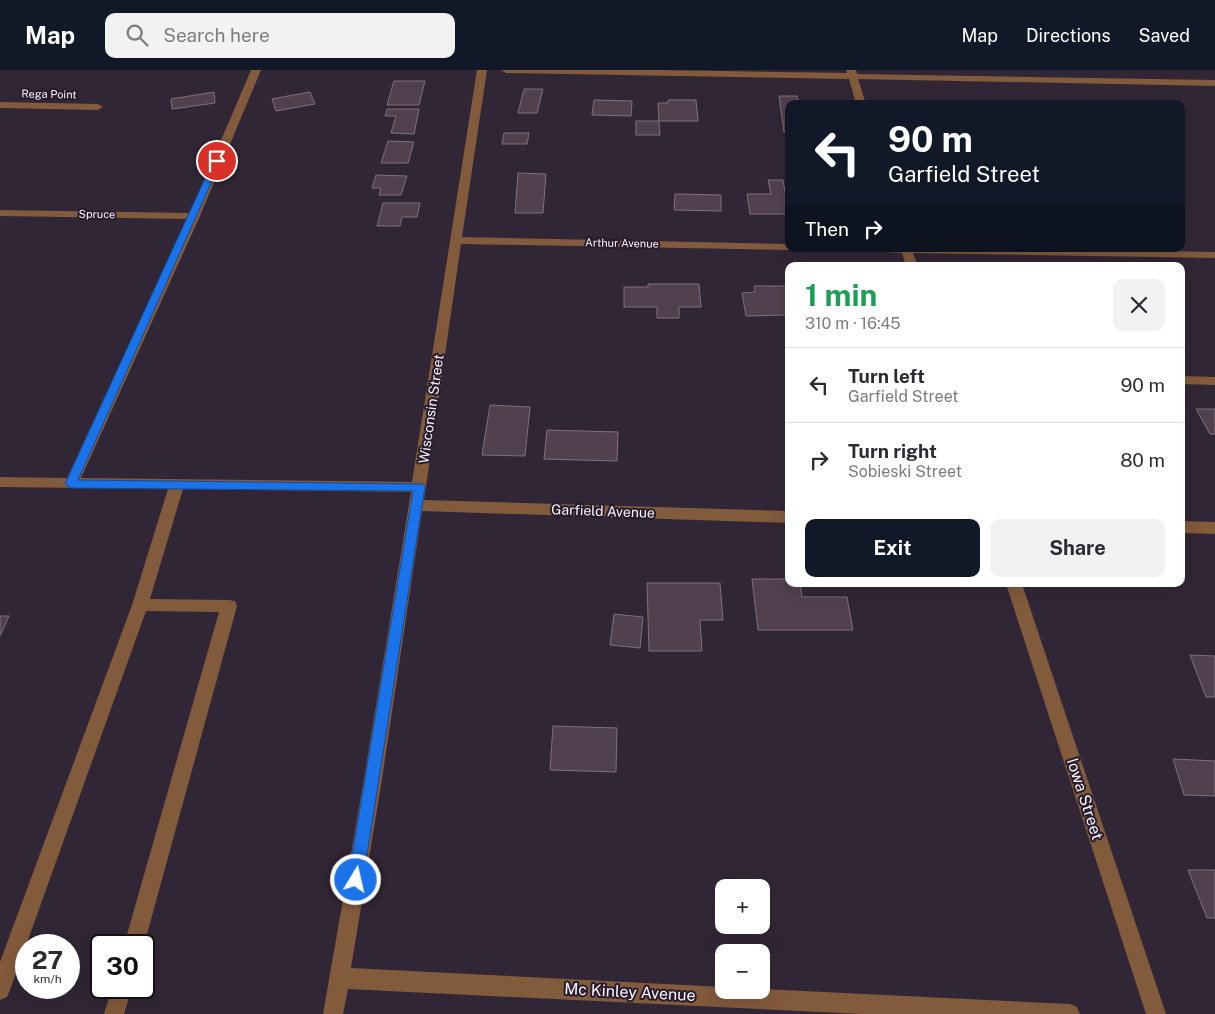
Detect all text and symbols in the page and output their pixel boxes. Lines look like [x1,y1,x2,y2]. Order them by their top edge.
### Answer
search box [105,13,455,58]
text: Map [25,21,75,49]
icon: search [123,21,151,49]
text: Search here [163,24,270,46]
text: Map [961,25,998,46]
text: Directions [1026,25,1111,46]
text: Saved [1139,25,1190,46]
street label: Rega Point [21,88,77,100]
text: 90 m [888,119,973,160]
icon: left [805,120,870,185]
pin [196,140,238,182]
icon: arrive [203,147,231,175]
text: Garfield Street [888,161,1040,187]
street label: Spruce [78,208,116,220]
icon: right [859,215,887,243]
text: Then [805,218,849,240]
street label: Arthur Avenue [585,236,659,250]
text: 1 min [805,277,877,313]
button: close [1113,279,1165,331]
text: 310 m · 16:45 [805,314,901,333]
street label: Wisconsin Street [415,353,447,465]
text: Turn left [848,365,925,387]
icon: left [805,371,833,399]
text: 90 m [1121,374,1165,396]
text: Garfield Street [848,387,959,406]
text: Turn right [848,440,937,462]
icon: right [805,446,833,474]
text: 80 m [1120,449,1165,471]
text: Sobieski Street [848,462,962,481]
street label: Garfield Avenue [551,501,655,521]
button: Exit [805,519,980,577]
button: Share [990,519,1165,577]
street label: Iowa Street [1063,756,1107,842]
position arrow [329,853,381,905]
map controls [715,879,770,999]
button: + [715,879,770,934]
speed limit sign: 30 [90,934,155,999]
button: − [715,944,770,999]
text: 27 [32,945,63,975]
text: km/h [33,972,62,986]
street label: Mc Kinley Avenue [564,979,696,1005]

